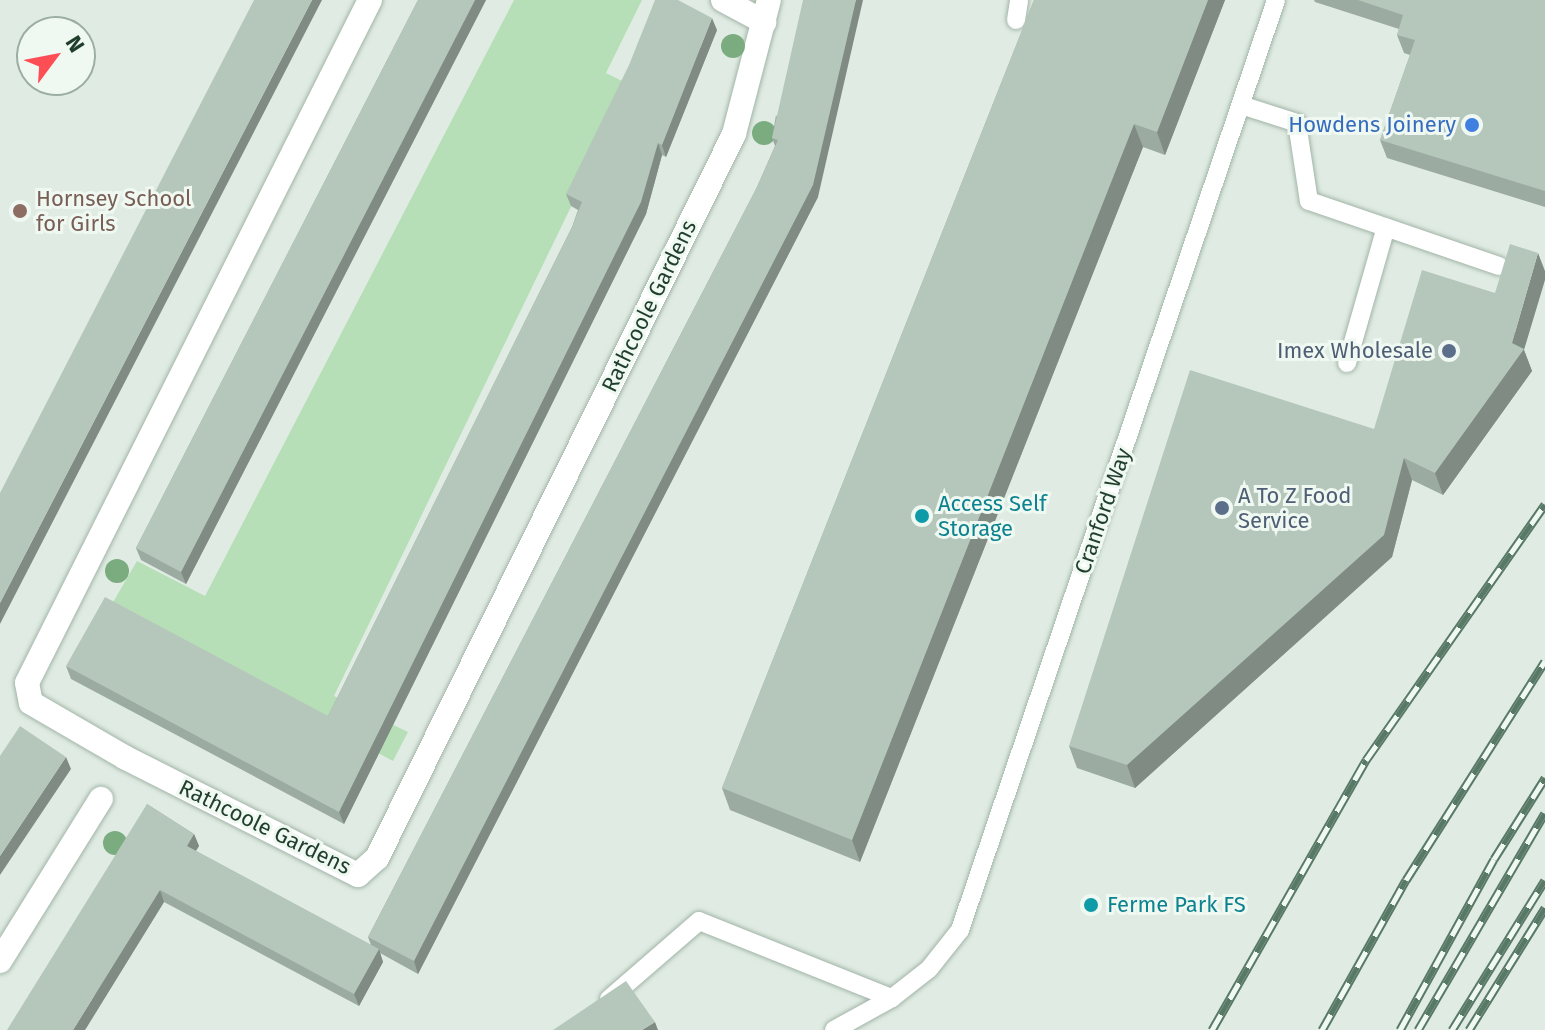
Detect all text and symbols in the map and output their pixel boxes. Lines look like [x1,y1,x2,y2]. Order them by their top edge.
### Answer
north arrow [16,16,96,96]
text: N [60,31,90,57]
place label: Howdens Joinery [1288,112,1456,138]
marker: Howdens Joinery [1463,116,1481,134]
place label: Hornsey School for Girls [36,185,192,236]
marker: Hornsey School for Girls [11,202,29,220]
street label: Rathcoole Gardens [596,216,702,396]
place label: Imex Wholesale [1277,338,1433,364]
marker: Imex Wholesale [1440,342,1458,360]
street label: Cranford Way [1069,445,1137,577]
place label: A To Z Food Service [1238,482,1351,534]
place label: Access Self Storage [938,490,1047,542]
marker: A To Z Food Service [1213,499,1231,517]
marker: Access Self Storage [913,507,931,525]
street label: Rathcoole Gardens [175,774,355,880]
place label: Ferme Park FS [1107,892,1246,918]
marker: Ferme Park FS [1082,896,1100,914]

